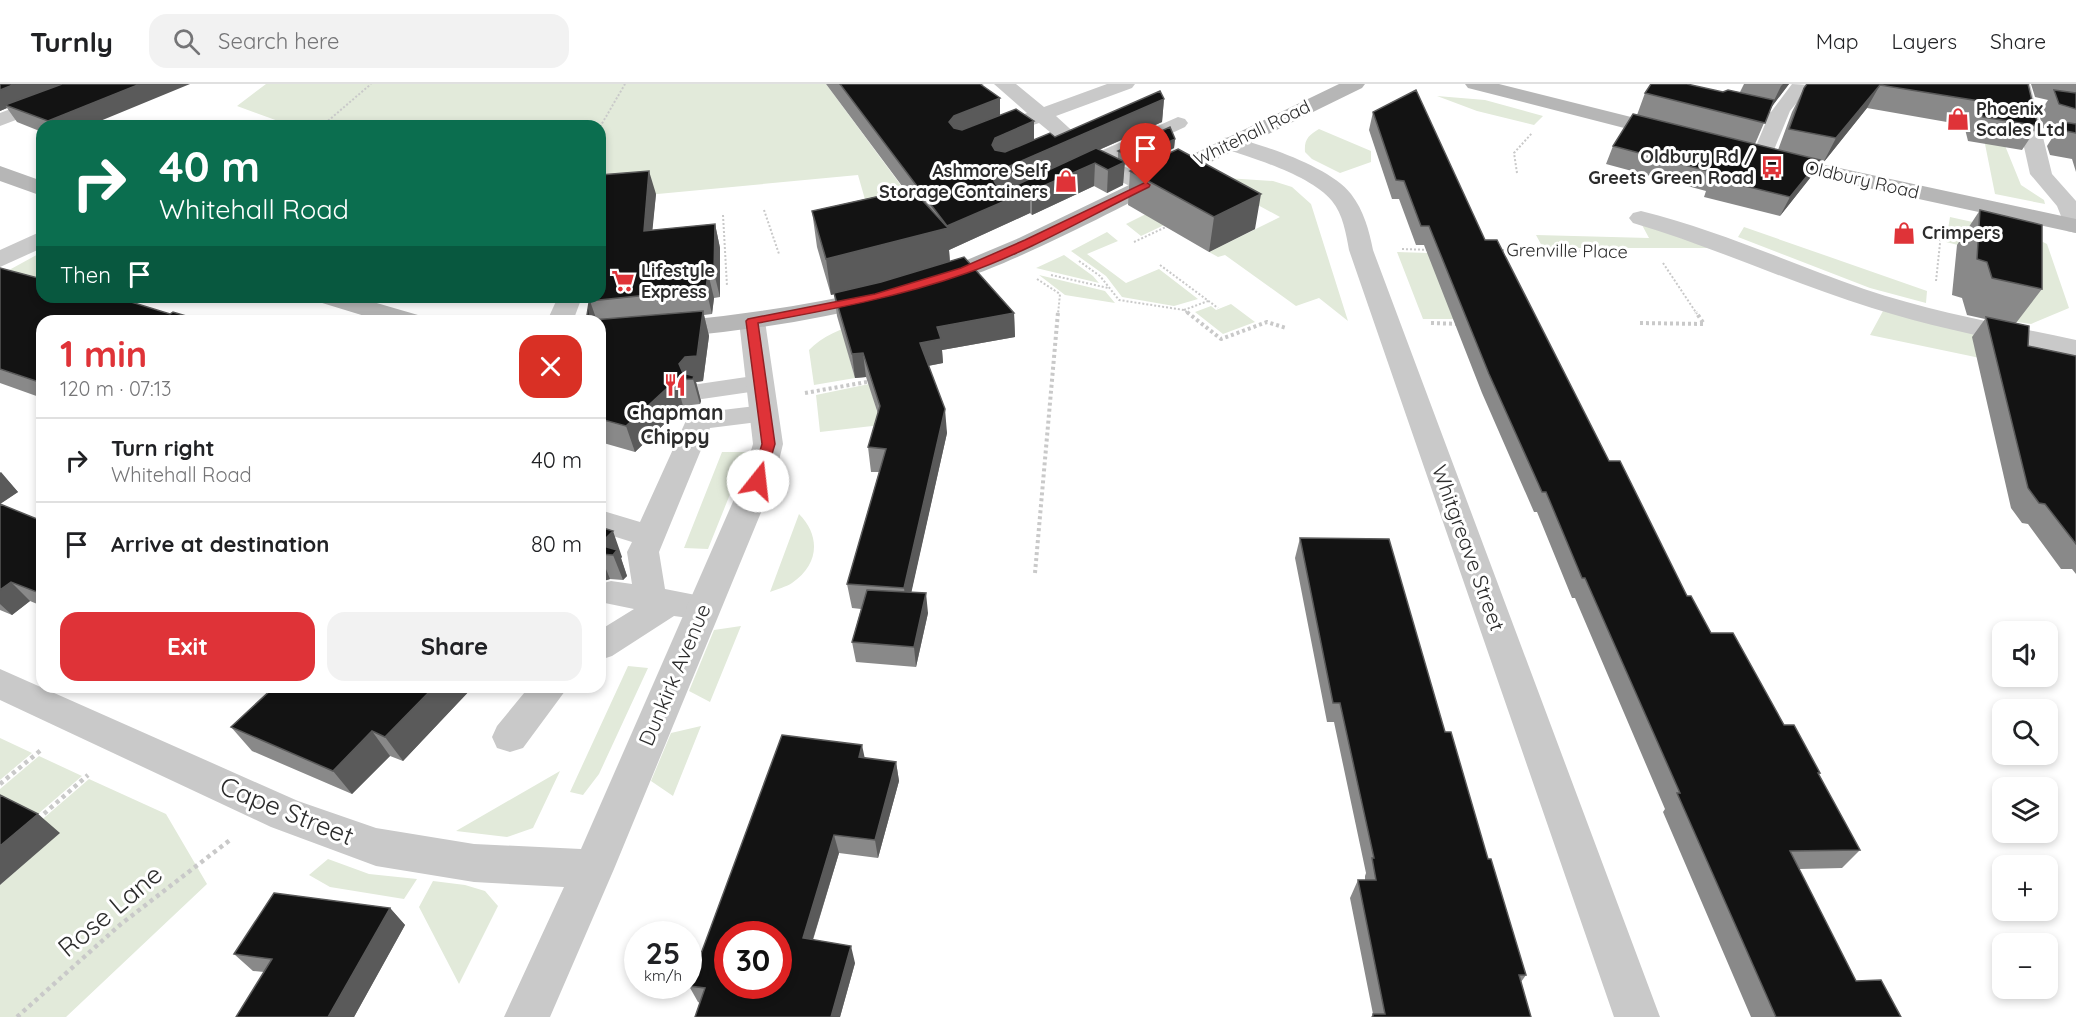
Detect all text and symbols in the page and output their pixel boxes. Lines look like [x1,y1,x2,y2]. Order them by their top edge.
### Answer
search box [149,14,569,68]
text: Turnly [30,24,113,59]
icon: search [170,25,203,58]
text: Search here [218,27,339,55]
text: Map [1816,28,1859,54]
text: Layers [1892,28,1957,54]
text: Share [1990,28,2046,54]
street label: Whitehall Road [1190,94,1314,171]
place label: Phoenix Scales Ltd [1976,97,2065,141]
shop icon: Phoenix Scales Ltd [1945,106,1971,132]
pin [1120,123,1171,185]
icon: arrive [1129,132,1162,165]
text: 40 m [159,140,260,193]
icon: right [60,144,138,222]
place label: Oldbury Rd / Greets Green Road [1588,145,1754,189]
bus stop icon: Oldbury Rd / Greets Green Road [1759,154,1785,180]
street label: Oldbury Road [1803,155,1921,204]
place label: Ashmore Self Storage Containers [879,159,1048,203]
shop icon: Ashmore Self Storage Containers [1053,168,1079,194]
text: Whitehall Road [159,192,349,226]
shop icon: Crimpers [1891,220,1917,246]
place label: Crimpers [1922,221,2001,244]
street label: Grenville Place [1506,238,1628,263]
icon: arrive [123,258,156,291]
place label: Lifestyle Express [641,259,715,303]
text: Then [60,261,111,289]
supermarket icon: Lifestyle Express [610,268,636,294]
text: 1 min [60,331,147,376]
button: close [519,335,582,398]
restaurant icon: Chapman Chippy [662,372,688,398]
text: 120 m · 07:13 [60,376,172,401]
place label: Chapman Chippy [627,399,723,449]
text: Turn right [111,434,215,462]
icon: right [60,444,93,477]
text: 40 m [531,446,582,474]
position arrow [726,449,790,513]
street label: Whitgreave Street [1427,461,1511,634]
text: Whitehall Road [111,462,252,487]
icon: arrive [60,528,93,561]
text: Arrive at destination [111,530,329,558]
text: 80 m [531,530,582,558]
street label: Dunkirk Avenue [632,600,716,750]
button: Exit [60,612,315,681]
button: Share [327,612,582,681]
map controls [1992,621,2058,999]
button: sound [1992,621,2058,687]
button: search [1992,699,2058,765]
street label: Cape Street [215,769,359,852]
button: layers [1992,777,2058,843]
button: + [1992,855,2058,921]
street label: Rose Lane [51,857,169,964]
speed limit sign: 30 [714,921,792,999]
button: − [1992,933,2058,999]
text: 25 [646,934,680,972]
text: km/h [644,966,682,985]

